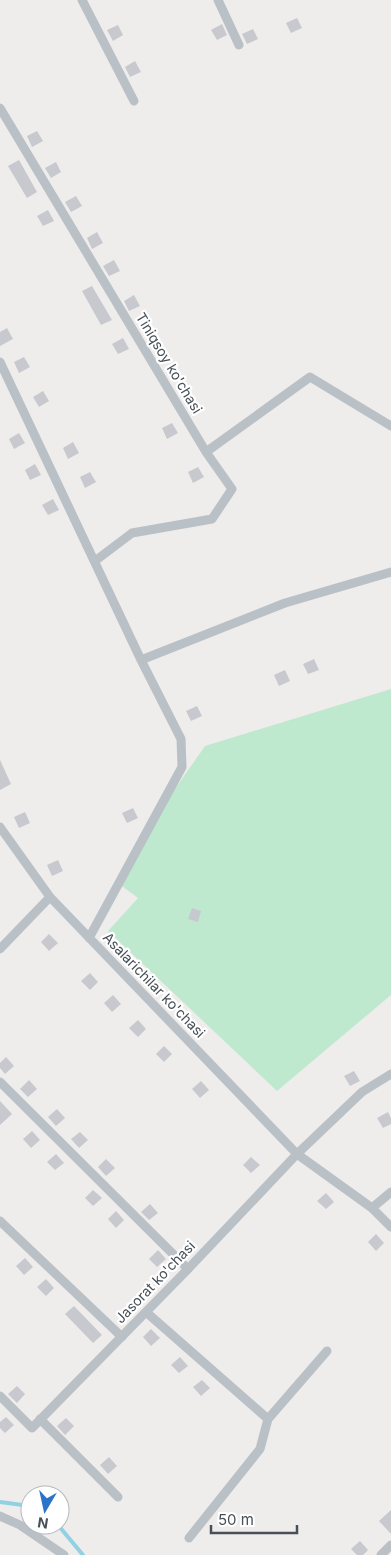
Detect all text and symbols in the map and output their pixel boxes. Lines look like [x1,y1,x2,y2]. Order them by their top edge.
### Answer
street label: Tiniqsoy ko'chasi [133,309,206,416]
street label: Asalarichilar ko'chasi [100,929,209,1041]
street label: Jasorat ko'chasi [111,1237,198,1326]
north arrow [20,1485,70,1535]
scale bar [211,1502,297,1534]
text: 50 m [218,1510,254,1529]
text: N [36,1514,49,1533]

